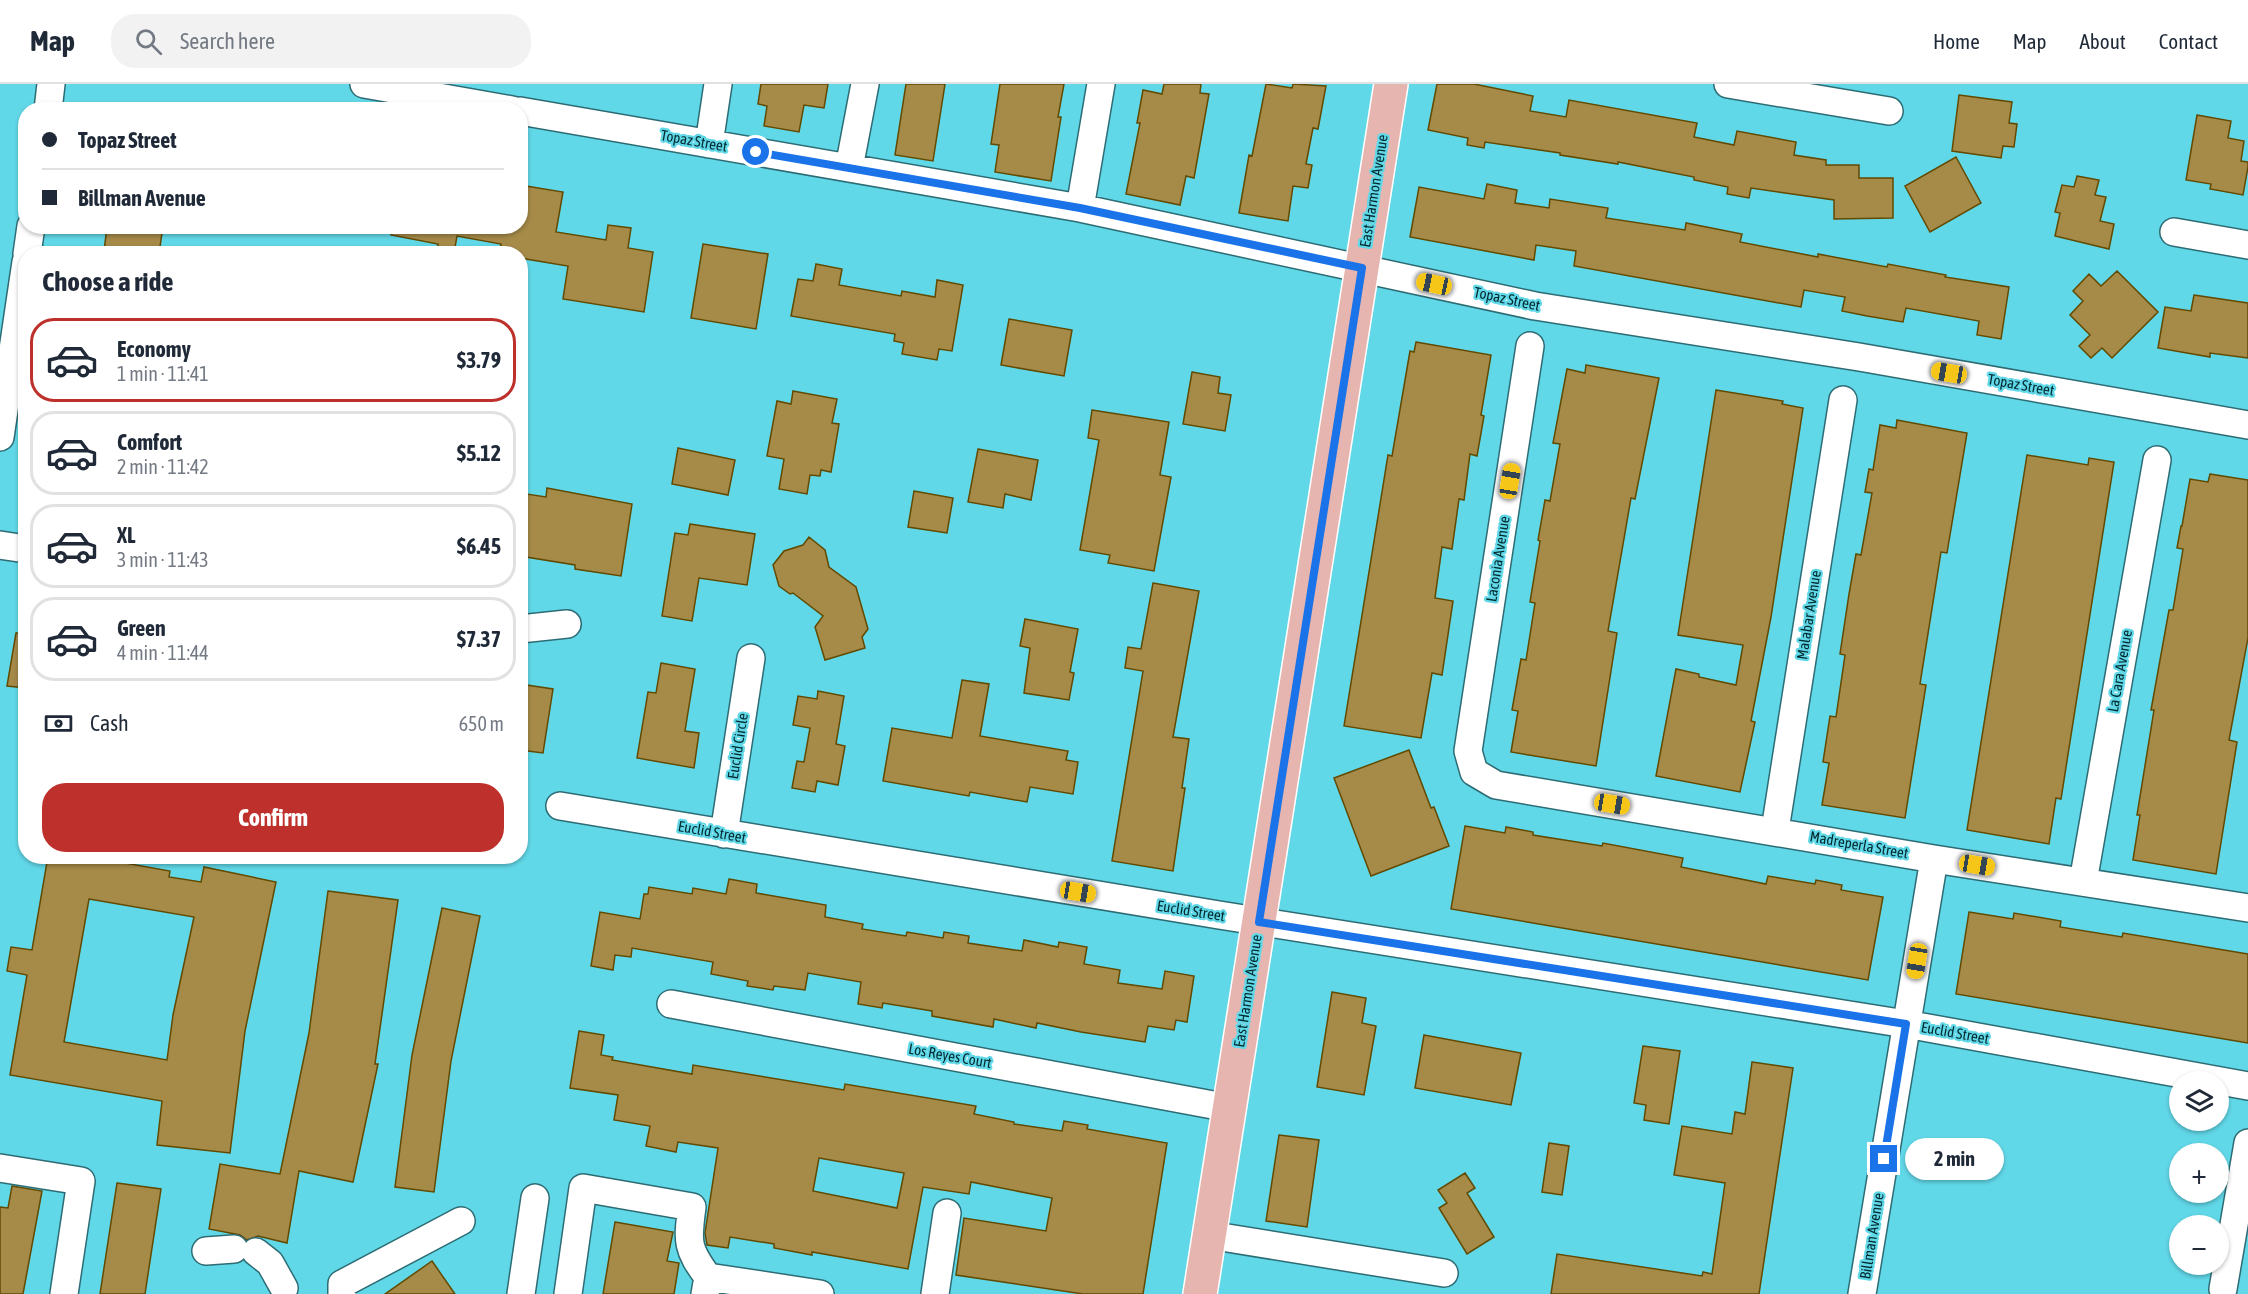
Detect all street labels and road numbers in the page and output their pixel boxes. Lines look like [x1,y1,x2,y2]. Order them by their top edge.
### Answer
street label: Topaz Street [660,126,729,155]
street label: East Harmon Avenue [1356,133,1391,248]
street label: Topaz Street [1472,283,1542,314]
street label: Topaz Street [1987,370,2056,399]
street label: Laconia Avenue [1482,515,1513,603]
street label: Malabar Avenue [1793,569,1824,661]
street label: La Cara Avenue [2104,628,2135,713]
street label: Euclid Circle [724,712,751,780]
street label: Euclid Street [677,817,747,846]
street label: Madreperla Street [1809,827,1910,862]
street label: Euclid Street [1156,897,1226,924]
street label: East Harmon Avenue [1230,933,1265,1048]
street label: Euclid Street [1920,1018,1990,1047]
street label: Los Reyes Court [907,1040,993,1071]
street label: Billman Avenue [1856,1191,1887,1280]

